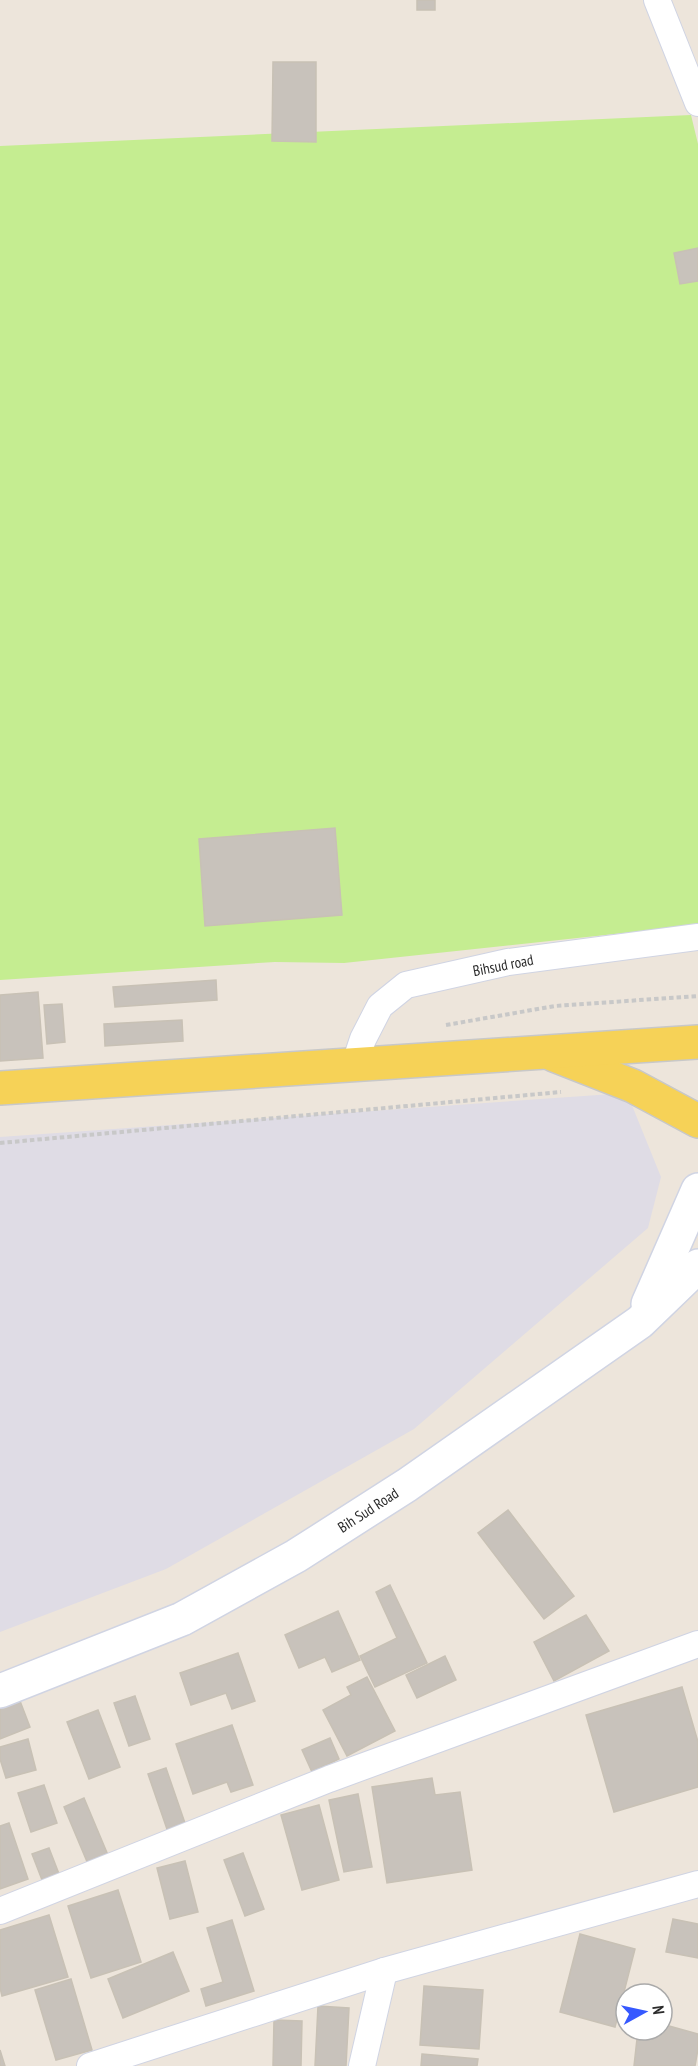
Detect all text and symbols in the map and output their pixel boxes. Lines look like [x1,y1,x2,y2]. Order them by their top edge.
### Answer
street label: Bihsud road [471,950,535,980]
street label: Bih Sud Road [334,1483,402,1537]
north arrow [614,1982,674,2042]
text: N [648,2004,669,2016]

